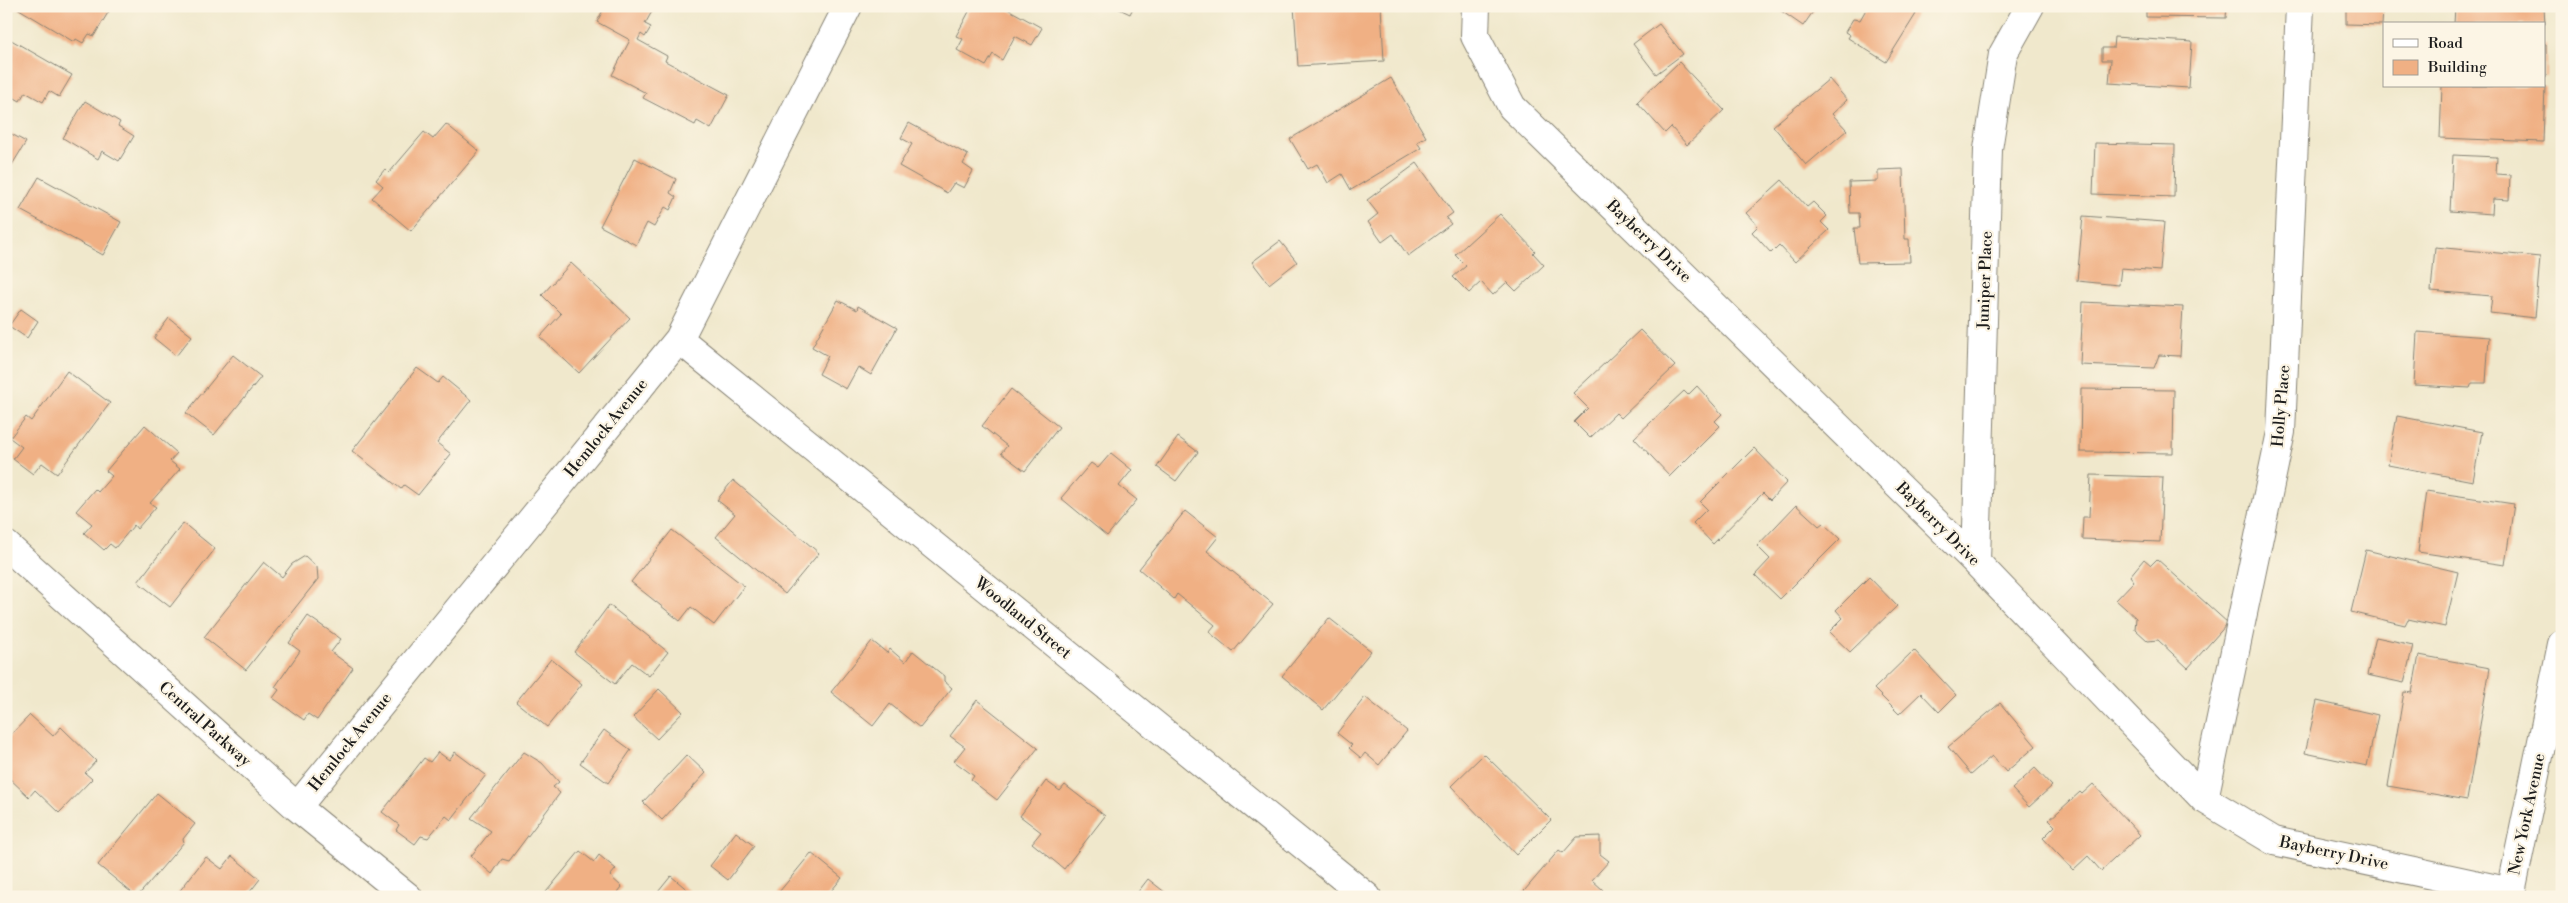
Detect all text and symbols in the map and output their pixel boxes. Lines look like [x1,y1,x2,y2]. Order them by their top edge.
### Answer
legend [2383,22,2546,88]
text: Road [2428,34,2463,53]
text: Building [2427,58,2487,77]
street label: Bayberry Drive [1602,195,1696,287]
street label: Juniper Place [1973,231,1997,330]
street label: Holly Place [2267,364,2295,448]
street label: Hemlock Avenue [560,375,652,481]
street label: Bayberry Drive [1891,477,1984,570]
street label: Woodland Street [970,572,1076,663]
street label: Central Parkway [155,677,255,771]
street label: Hemlock Avenue [304,689,396,795]
street label: New York Avenue [2504,752,2550,876]
street label: Bayberry Drive [2277,831,2390,874]

